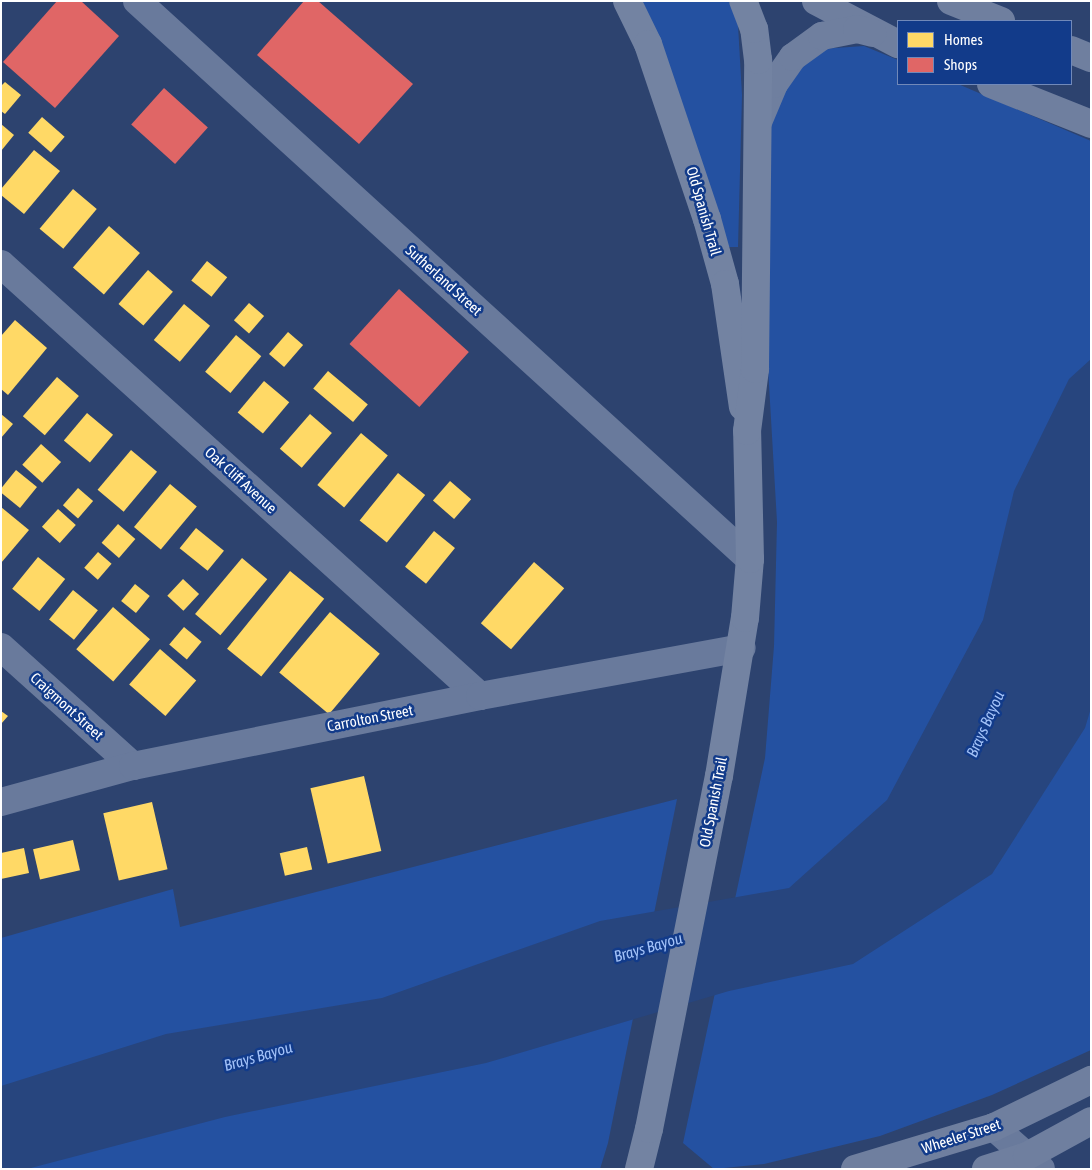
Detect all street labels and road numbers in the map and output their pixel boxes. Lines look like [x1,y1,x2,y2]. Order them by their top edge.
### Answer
street label: Old Spanish Trail [683,164,725,258]
street label: Sutherland Street [402,241,486,319]
street label: Oak Cliff Avenue [201,443,281,517]
street label: Craigmont Street [27,668,107,744]
street label: Carrolton Street [326,701,414,735]
street label: Old Spanish Trail [695,755,731,849]
street label: Wheeler Street [919,1115,1003,1157]

